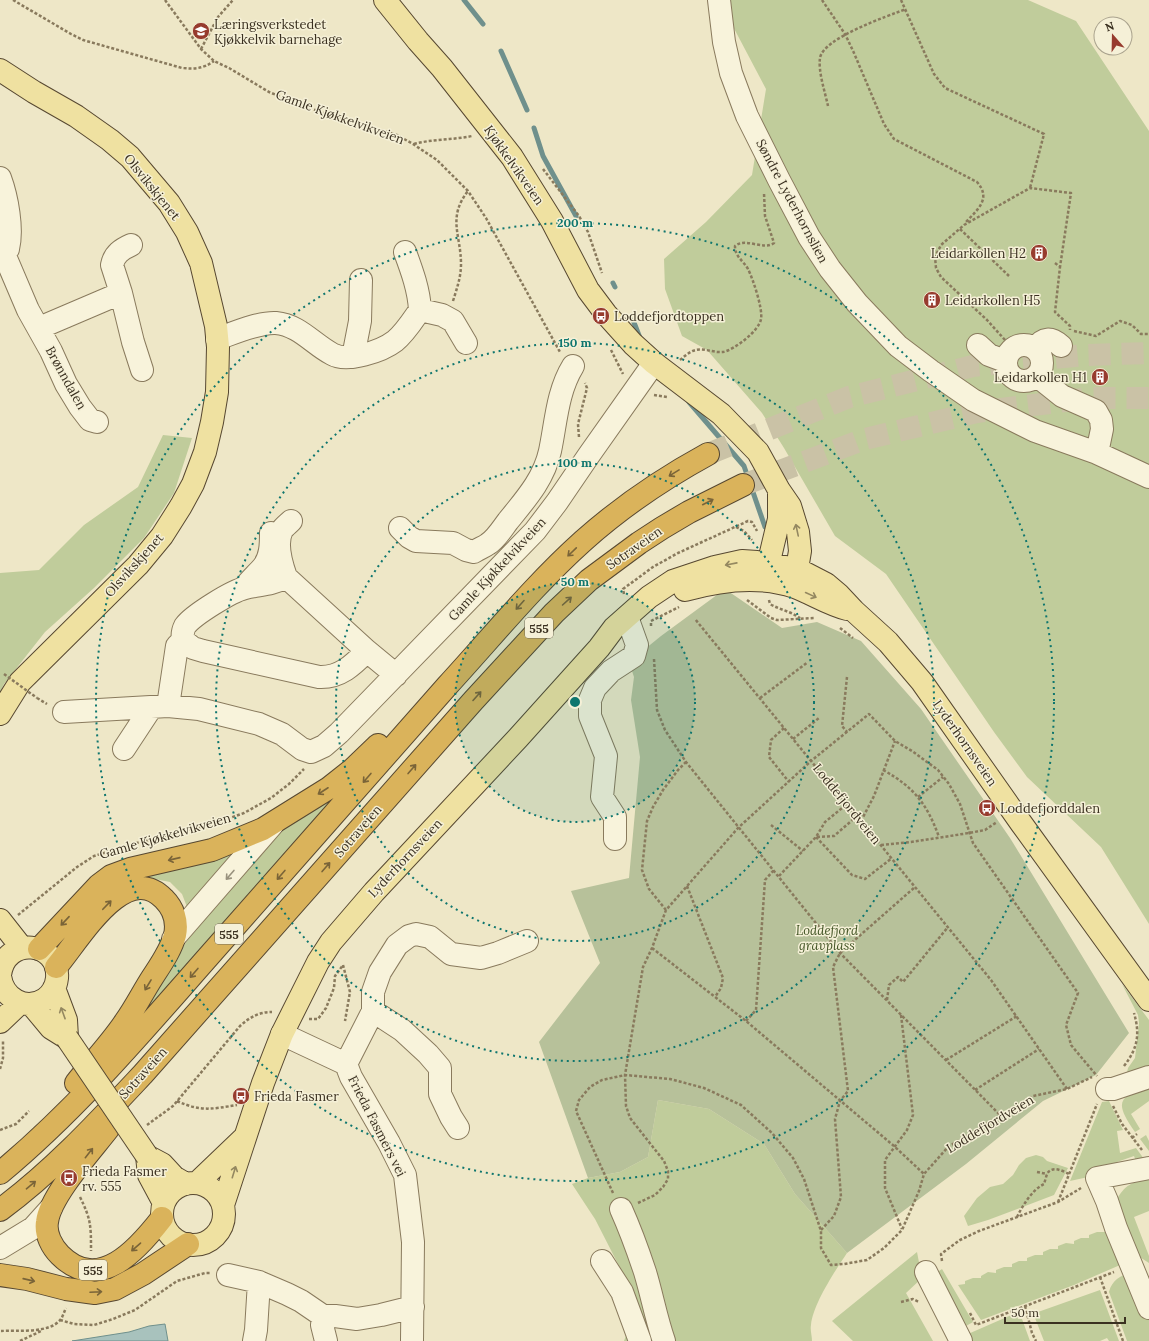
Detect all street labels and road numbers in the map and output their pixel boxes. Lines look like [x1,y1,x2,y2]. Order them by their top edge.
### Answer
street label: Gamle Kjøkkelvikveien [273,86,407,148]
street label: Kjøkkelvikveien [480,122,548,208]
street label: Søndre Lyderhornslien [752,136,832,266]
street label: Olsvikskjenet [120,150,184,224]
street label: Brønndalen [42,343,90,413]
street label: Gamle Kjøkkelvikveien [444,513,550,624]
street label: Sotraveien [603,523,665,573]
street label: Olsvikskjenet [101,529,167,601]
road number: 555 [525,618,553,638]
street label: Lyderhornsveien [929,697,1001,789]
street label: Loddefjordveien [809,760,885,848]
street label: Sotraveien [331,801,386,861]
street label: Gamle Kjøkkelvikveien [97,809,233,863]
street label: Lyderhornsveien [364,815,446,901]
road number: 555 [215,924,243,944]
street label: Sotraveien [115,1043,171,1103]
street label: Frieda Fasmers vei [344,1072,410,1180]
street label: Loddefjordveien [943,1091,1037,1157]
road number: 555 [79,1260,107,1280]

